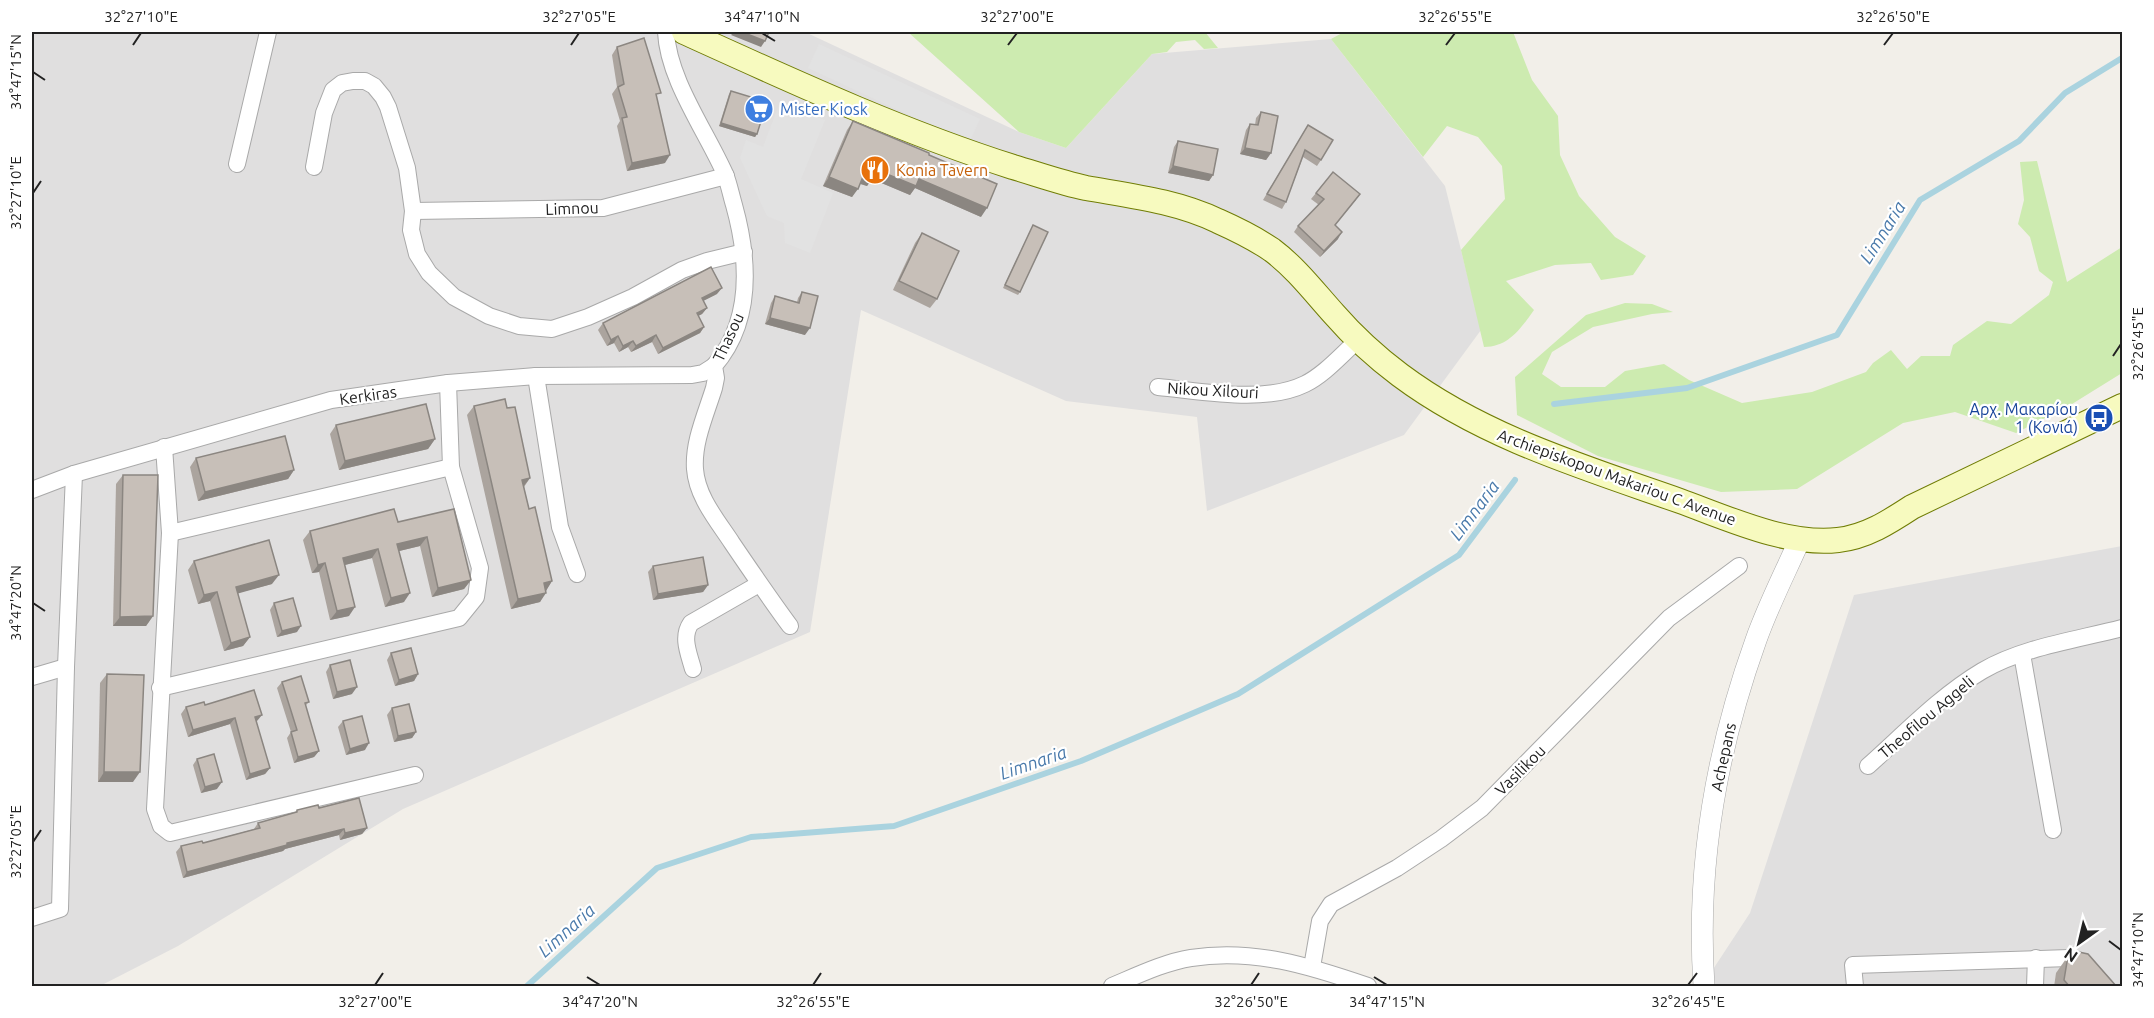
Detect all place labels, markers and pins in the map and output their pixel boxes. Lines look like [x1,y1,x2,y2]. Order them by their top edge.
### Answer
supermarket icon: Mister Kiosk [743,93,775,125]
place label: Mister Kiosk [780,100,868,118]
restaurant icon: Konia Tavern [859,154,891,186]
place label: Konia Tavern [896,161,988,179]
place label: Αρχ. Μακαρίου 1 (Κονιά) [1970,400,2078,437]
bus stop icon: Αρχ. Μακαρίου 1 (Κονιά) [2083,402,2115,434]

